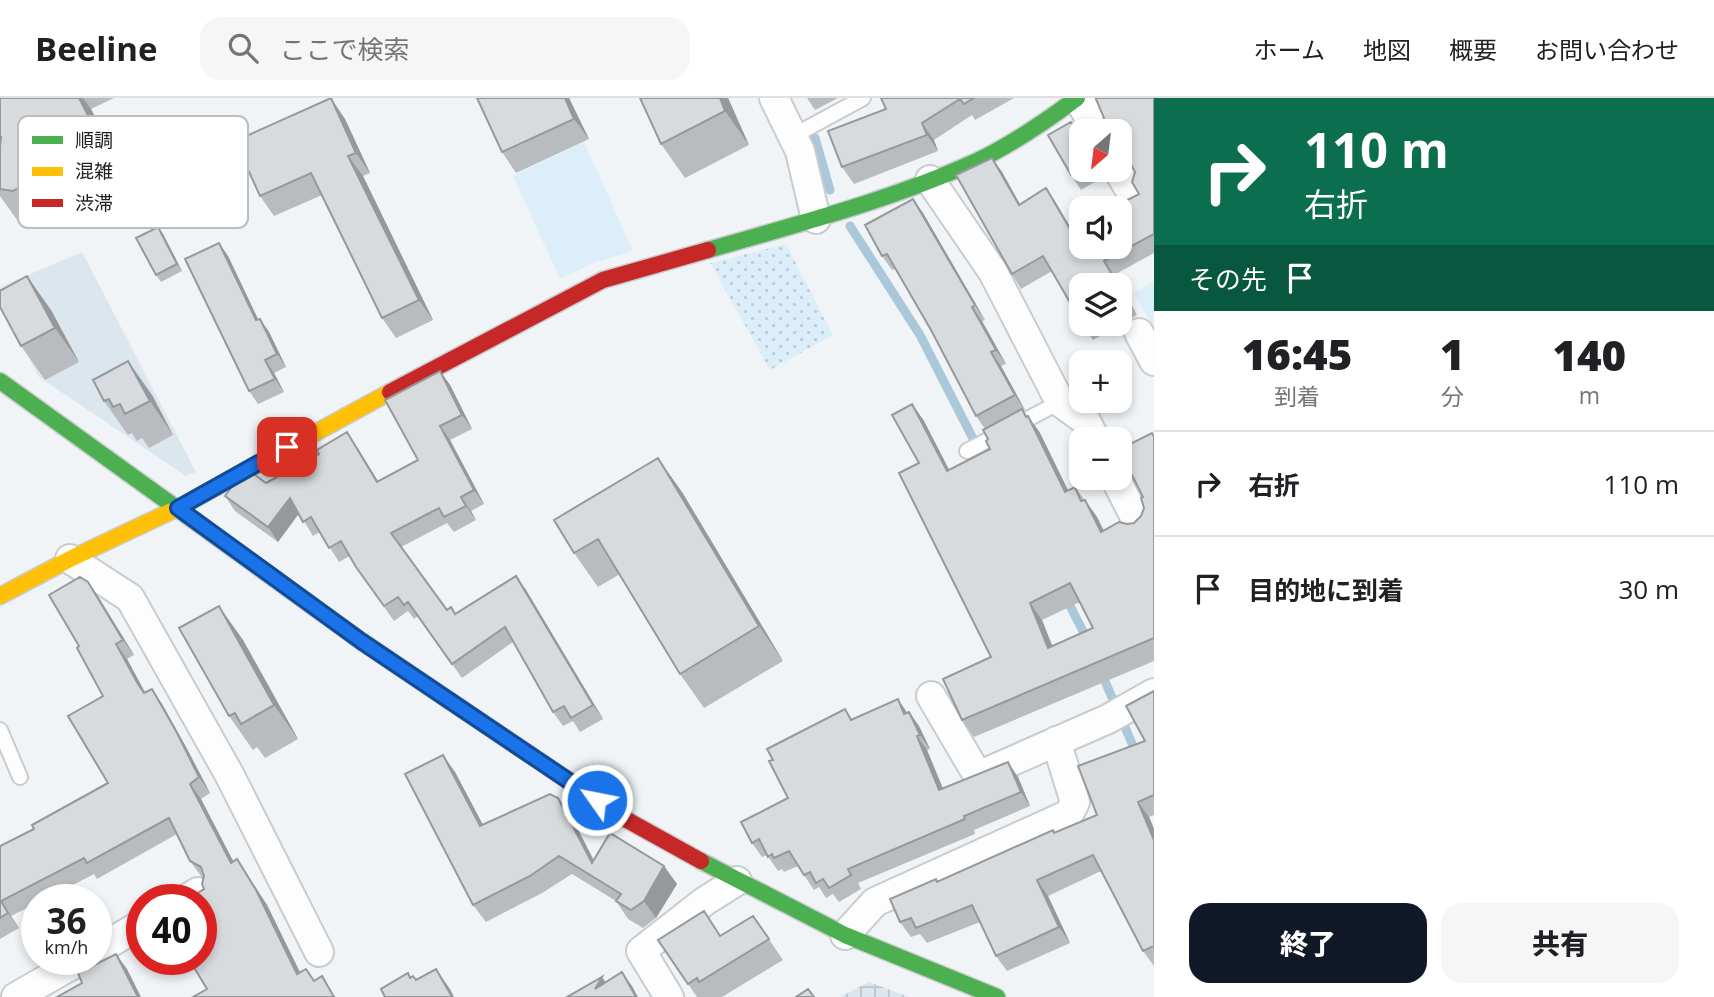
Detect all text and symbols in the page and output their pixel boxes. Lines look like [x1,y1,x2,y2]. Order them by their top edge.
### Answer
search box [200,17,690,80]
text: Beeline [35,26,158,71]
icon: search [224,29,262,67]
text: ここで検索 [280,31,410,67]
text: ホーム [1254,33,1325,66]
text: 地図 [1363,33,1411,66]
text: 概要 [1449,33,1497,66]
text: お問い合わせ [1535,33,1679,66]
legend [18,116,248,228]
text: 110 m [1304,116,1449,182]
north arrow [1069,119,1132,182]
map controls [1069,119,1132,490]
icon: right [1189,126,1280,217]
text: 順調 [75,127,113,153]
text: 混雑 [75,158,113,184]
text: 右折 [1304,182,1368,225]
text: 渋滞 [75,190,113,216]
button: sound [1069,196,1132,259]
icon: arrive [1281,259,1319,297]
text: その先 [1189,261,1267,297]
button: layers [1069,273,1132,336]
text: 16:45 [1242,325,1352,382]
text: 1 [1440,325,1465,382]
text: 140 [1552,326,1626,383]
button: + [1069,350,1132,413]
text: m [1579,379,1600,411]
text: 到着 [1274,380,1320,412]
text: 分 [1441,380,1464,412]
pin [257,417,317,477]
button: − [1069,427,1132,490]
icon: arrive [268,428,306,466]
icon: right [1189,465,1227,503]
text: 110 m [1604,466,1679,502]
text: 右折 [1248,467,1300,503]
icon: arrive [1189,570,1227,608]
text: 30 m [1618,571,1679,607]
text: 目的地に到着 [1248,572,1404,608]
position arrow [560,763,634,837]
speed limit sign: 40 [126,884,217,975]
text: 36 [46,897,87,944]
button: 終了 [1189,903,1427,983]
button: 共有 [1441,903,1679,983]
text: km/h [45,935,88,959]

